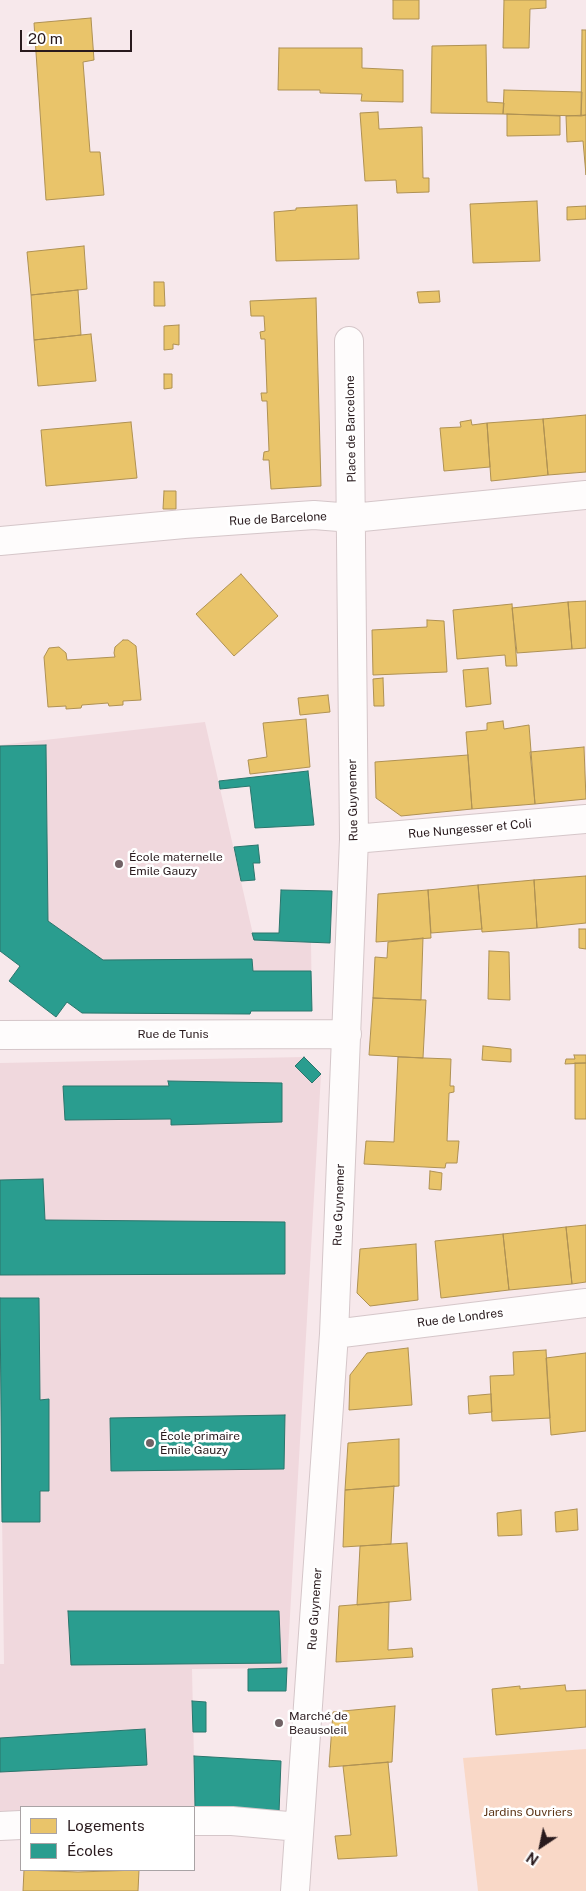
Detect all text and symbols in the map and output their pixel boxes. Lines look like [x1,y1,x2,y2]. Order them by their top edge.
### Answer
scale bar [22,20,135,52]
text: 20 m [28,30,63,47]
street label: Place de Barcelone [343,375,359,483]
street label: Rue de Barcelone [229,509,327,529]
street label: Rue Guynemer [345,759,361,841]
street label: Rue Nungesser et Coli [408,816,532,842]
place label: École maternelle Emile Gauzy [129,850,223,878]
marker: École maternelle Emile Gauzy [113,858,125,870]
street label: Rue de Tunis [137,1027,209,1041]
street label: Rue Guynemer [330,1164,348,1246]
street label: Rue de Londres [416,1306,504,1330]
place label: École primaire Emile Gauzy [160,1429,240,1457]
marker: École primaire Emile Gauzy [144,1437,156,1449]
street label: Rue Guynemer [305,1567,325,1651]
place label: Marché de Beausoleil [289,1709,348,1737]
marker: Marché de Beausoleil [273,1717,285,1729]
park label: Jardins Ouvriers [483,1805,573,1819]
legend [20,1806,195,1871]
text: Logements [67,1817,145,1834]
north arrow [516,1821,566,1871]
text: Écoles [67,1842,113,1859]
text: N [524,1849,542,1868]

